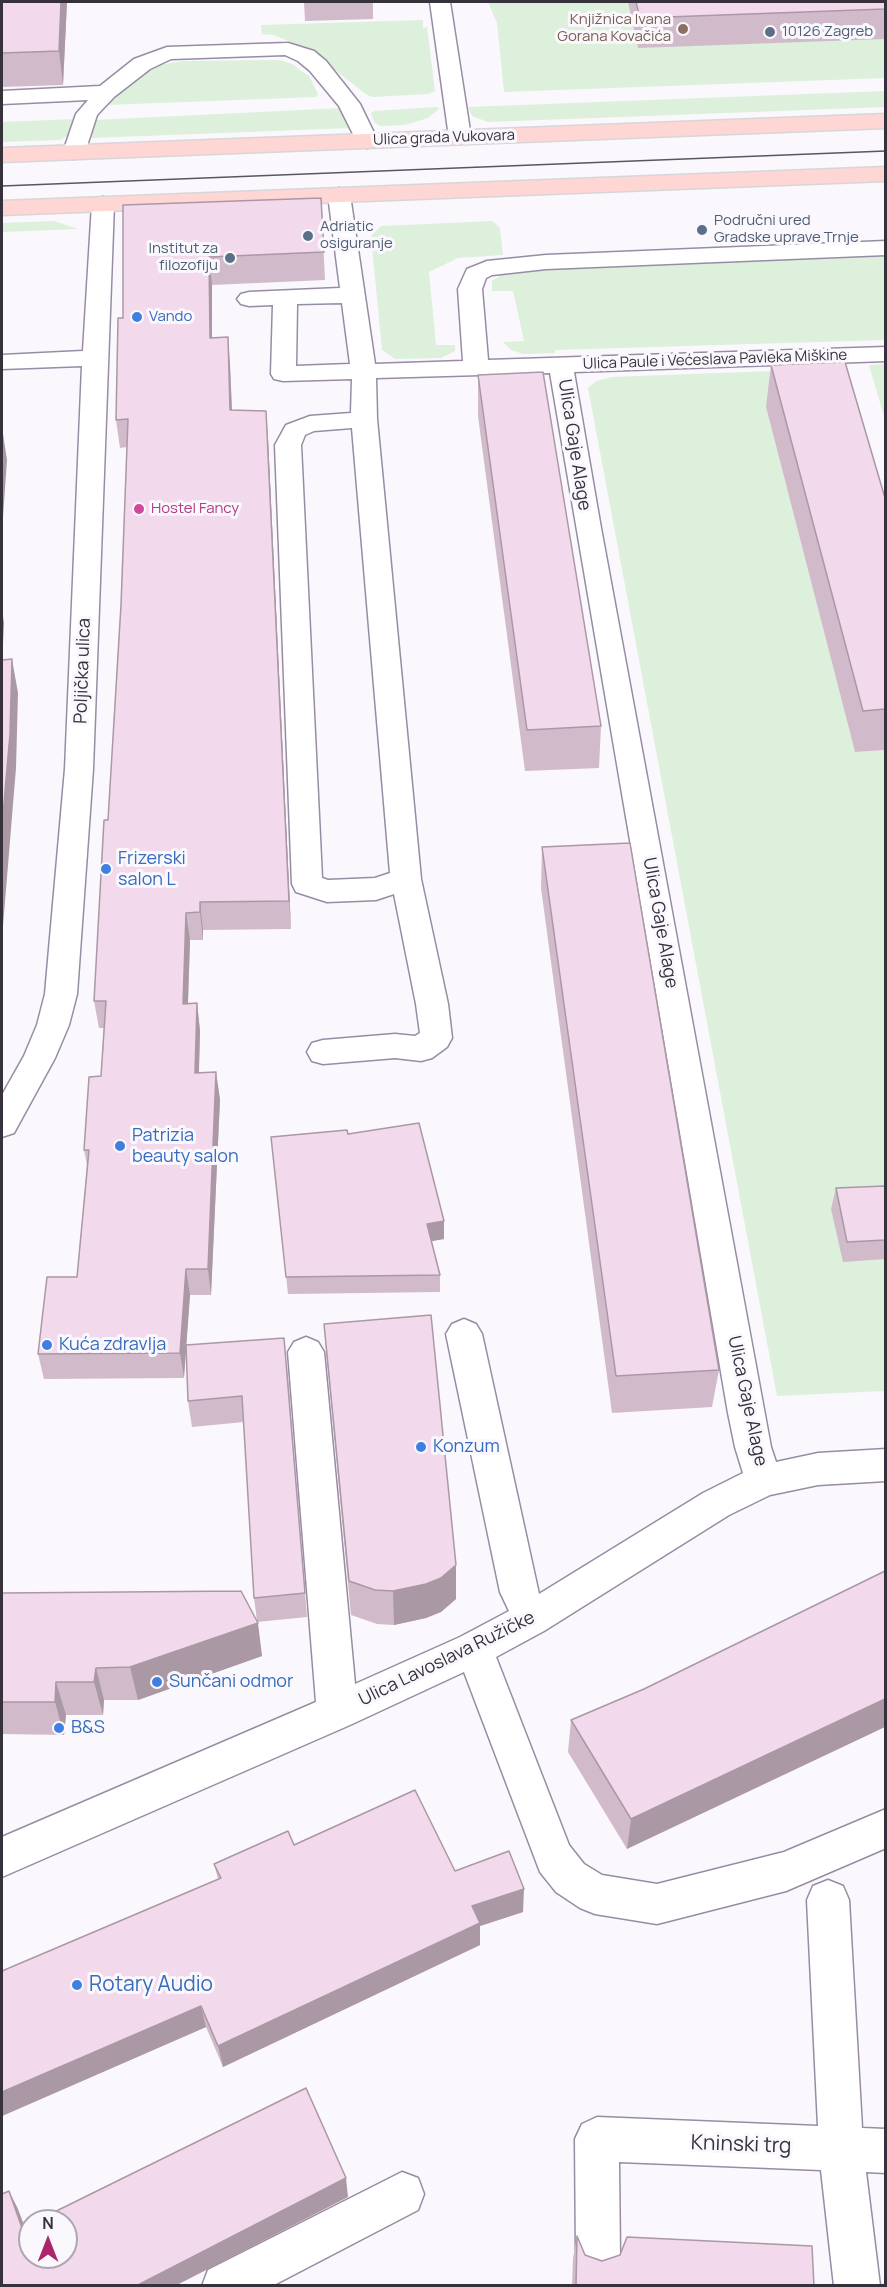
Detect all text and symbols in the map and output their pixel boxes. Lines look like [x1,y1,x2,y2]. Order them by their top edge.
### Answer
place label: Knjižnica Ivana Gorana Kovačića [557,11,671,46]
marker: Knjižnica Ivana Gorana Kovačića [676,22,690,36]
place label: 10126 Zagreb [782,23,873,41]
marker: 10126 Zagreb [763,25,777,39]
street label: Ulica grada Vukovara [373,127,515,149]
place label: Područni ured Gradske uprave Trnje [714,212,859,247]
place label: Adriatic osiguranje [320,218,393,253]
marker: Područni ured Gradske uprave Trnje [695,223,709,237]
marker: Adriatic osiguranje [301,229,315,243]
place label: Institut za filozofiju [148,240,218,275]
marker: Institut za filozofiju [223,251,237,265]
place label: Vando [149,308,192,326]
marker: Vando [130,310,144,324]
street label: Ulica Paule i Većeslava Pavleka Miškine [583,346,847,374]
street label: Ulica Gaje Alage [553,378,595,512]
place label: Hostel Fancy [151,500,239,518]
marker: Hostel Fancy [132,502,146,516]
street label: Poljička ulica [70,618,96,724]
place label: Frizerski salon L [118,848,186,890]
street label: Ulica Gaje Alage [638,856,682,990]
marker: Frizerski salon L [99,862,113,876]
place label: Patrizia beauty salon [132,1125,239,1168]
marker: Patrizia beauty salon [113,1139,127,1153]
place label: Kuća zdravlja [59,1334,166,1356]
street label: Ulica Gaje Alage [723,1334,771,1468]
marker: Kuća zdravlja [40,1338,54,1352]
place label: Konzum [433,1436,500,1458]
marker: Konzum [414,1440,428,1454]
street label: Ulica Lavoslava Ružičke [355,1607,539,1711]
place label: Sunčani odmor [169,1671,293,1693]
marker: Sunčani odmor [150,1675,164,1689]
place label: B&S [71,1717,105,1739]
marker: B&S [52,1721,66,1735]
place label: Rotary Audio [89,1972,213,1998]
marker: Rotary Audio [70,1978,84,1992]
street label: Kninski trg [690,2131,792,2159]
north arrow [18,2209,78,2269]
text: N [42,2212,54,2234]

